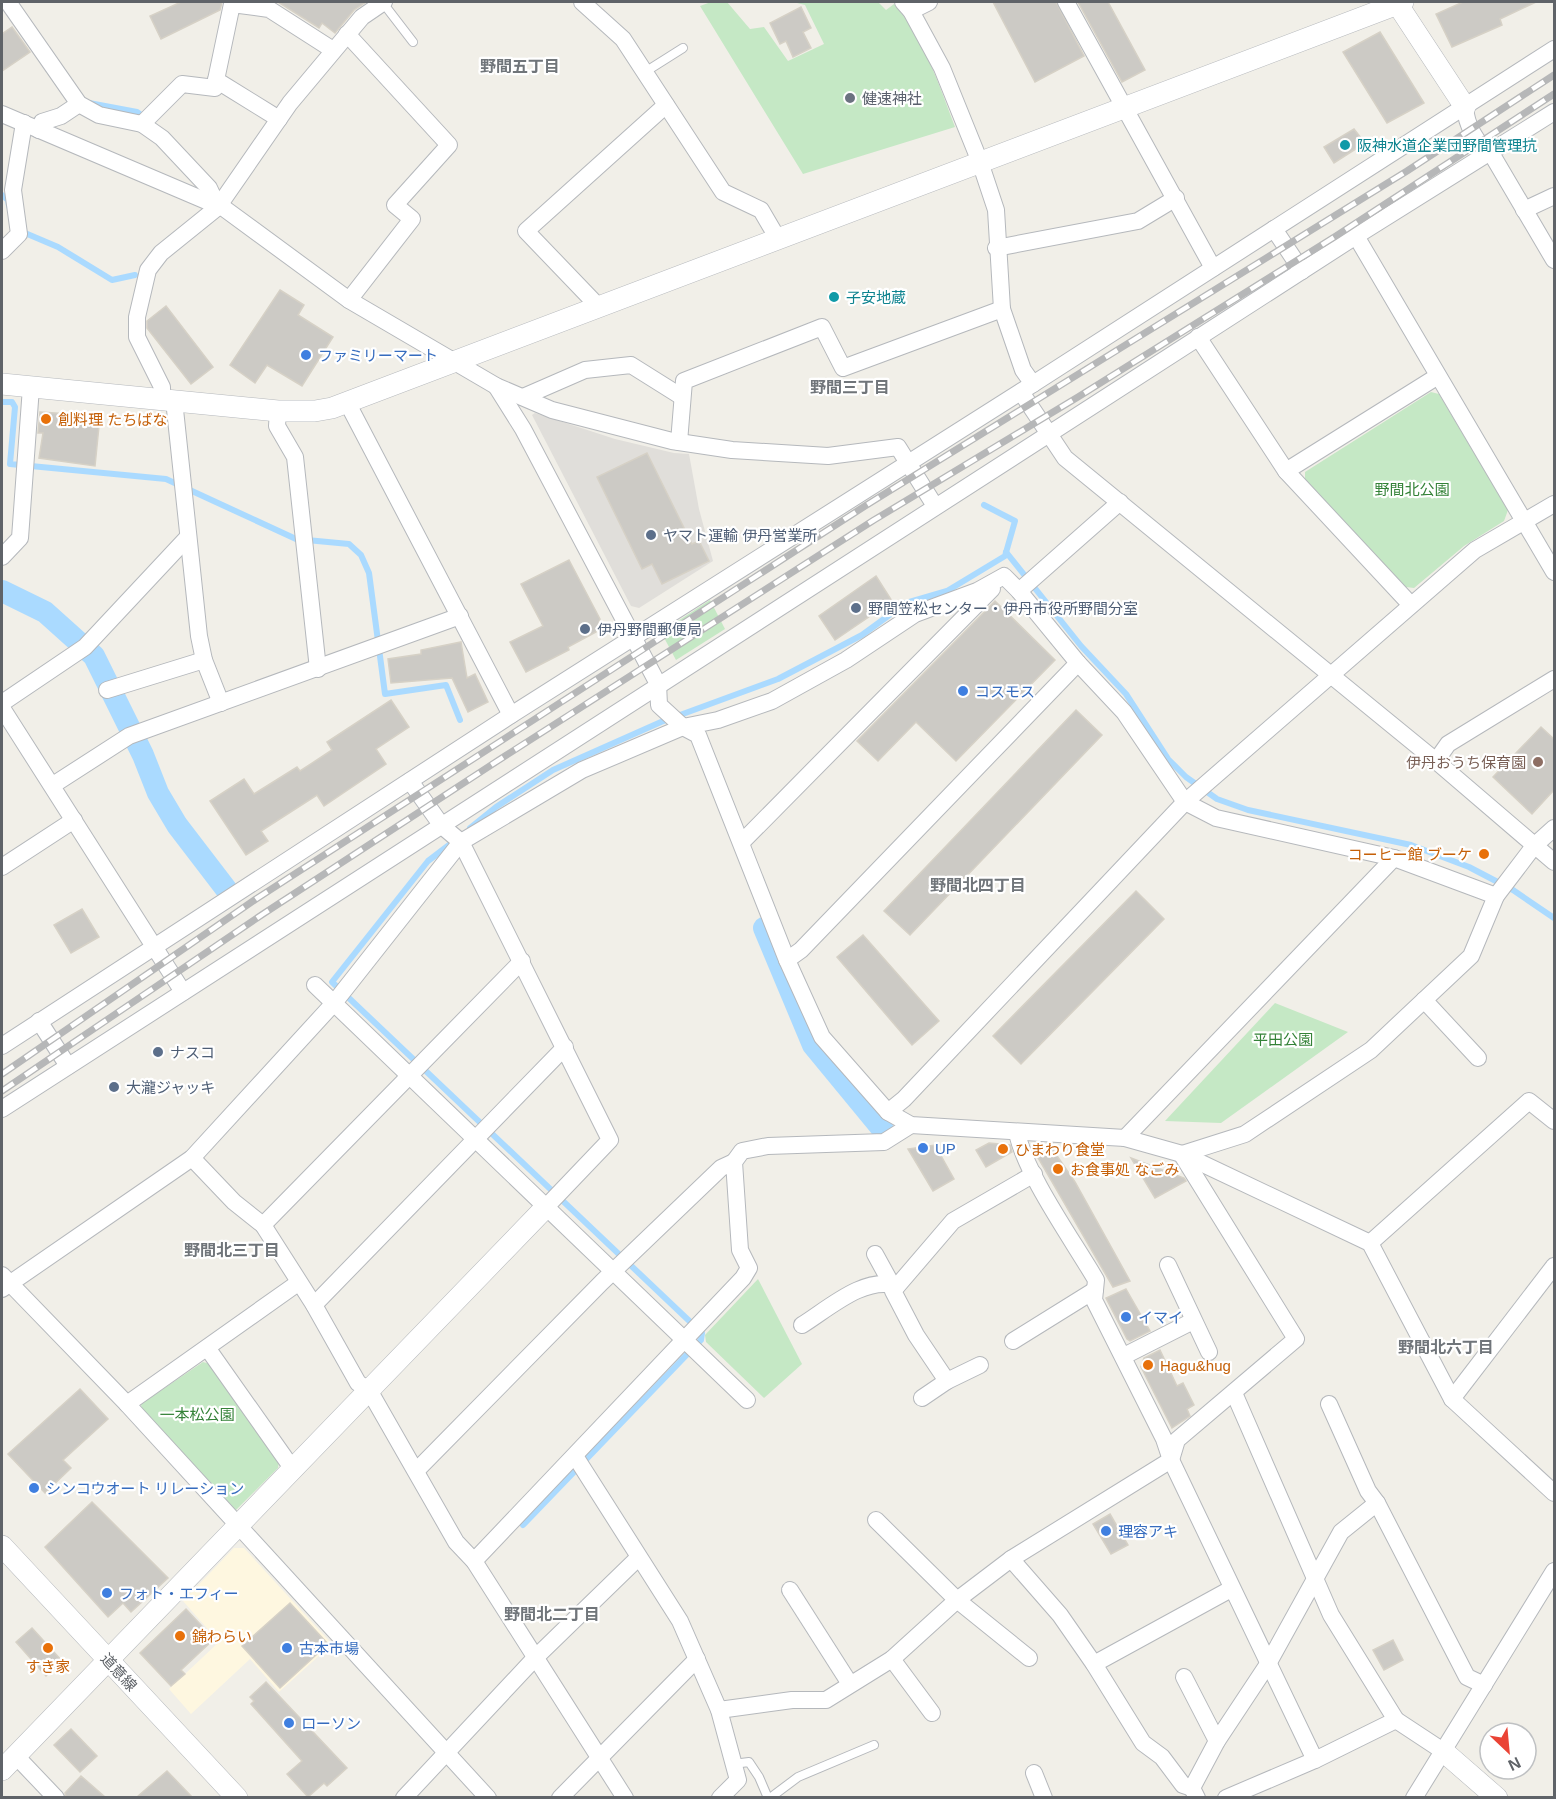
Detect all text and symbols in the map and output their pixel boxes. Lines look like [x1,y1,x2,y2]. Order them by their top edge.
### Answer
district label: 野間五丁目 [480,58,560,75]
place label: 健速神社 [862,90,922,107]
marker: 健速神社 [843,91,857,105]
place label: 阪神水道企業団野間管理抗 [1357,137,1537,154]
marker: 阪神水道企業団野間管理抗 [1338,138,1352,152]
place label: 子安地蔵 [846,289,906,306]
marker: 子安地蔵 [827,290,841,304]
place label: ファミリーマート [318,347,438,364]
marker: ファミリーマート [299,348,313,362]
district label: 野間三丁目 [810,379,890,396]
place label: 創料理 たちばな [58,411,167,428]
marker: 創料理 たちばな [39,412,53,426]
park label: 野間北公園 [1374,481,1450,498]
place label: ヤマト運輸 伊丹営業所 [663,527,817,544]
marker: ヤマト運輸 伊丹営業所 [644,528,658,542]
place label: 野間笠松センター・伊丹市役所野間分室 [868,600,1138,617]
marker: 野間笠松センター・伊丹市役所野間分室 [849,601,863,615]
place label: 伊丹野間郵便局 [597,621,702,638]
marker: 伊丹野間郵便局 [578,622,592,636]
place label: コスモス [975,683,1035,700]
marker: コスモス [956,684,970,698]
place label: 伊丹おうち保育園 [1406,754,1526,771]
marker: 伊丹おうち保育園 [1531,755,1545,769]
place label: コーヒー館 ブーケ [1348,846,1472,863]
marker: コーヒー館 ブーケ [1477,847,1491,861]
district label: 野間北四丁目 [930,877,1026,894]
park label: 平田公園 [1253,1031,1313,1048]
place label: ナスコ [170,1044,215,1061]
marker: ナスコ [151,1045,165,1059]
place label: 大瀧ジャッキ [126,1079,215,1096]
marker: 大瀧ジャッキ [107,1080,121,1094]
place label: UP [935,1140,956,1157]
marker: UP [916,1141,930,1155]
place label: ひまわり食堂 [1015,1141,1105,1158]
marker: ひまわり食堂 [996,1142,1010,1156]
place label: お食事処 なごみ [1070,1161,1179,1178]
marker: お食事処 なごみ [1051,1162,1065,1176]
district label: 野間北三丁目 [184,1242,280,1259]
place label: イマイ [1138,1309,1183,1326]
marker: イマイ [1119,1310,1133,1324]
district label: 野間北六丁目 [1398,1339,1494,1356]
place label: Hagu&hug [1160,1357,1231,1374]
marker: Hagu&hug [1141,1358,1155,1372]
park label: 一本松公園 [159,1406,235,1423]
place label: シンコウオート リレーション [46,1480,244,1497]
marker: シンコウオート リレーション [27,1481,41,1495]
place label: 理容アキ [1118,1523,1178,1540]
marker: 理容アキ [1099,1524,1113,1538]
place label: フォト・エフィー [119,1585,239,1602]
marker: フォト・エフィー [100,1586,114,1600]
district label: 野間北二丁目 [504,1606,600,1623]
place label: 錦わらい [192,1628,252,1645]
marker: 錦わらい [173,1629,187,1643]
place label: 古本市場 [299,1640,359,1657]
marker: すき家 [41,1641,55,1655]
marker: 古本市場 [280,1641,294,1655]
street label: 道意線 [97,1650,141,1694]
place label: すき家 [25,1658,71,1675]
place label: ローソン [301,1715,361,1732]
marker: ローソン [282,1716,296,1730]
north arrow [1478,1721,1538,1781]
text: N [1505,1754,1523,1774]

